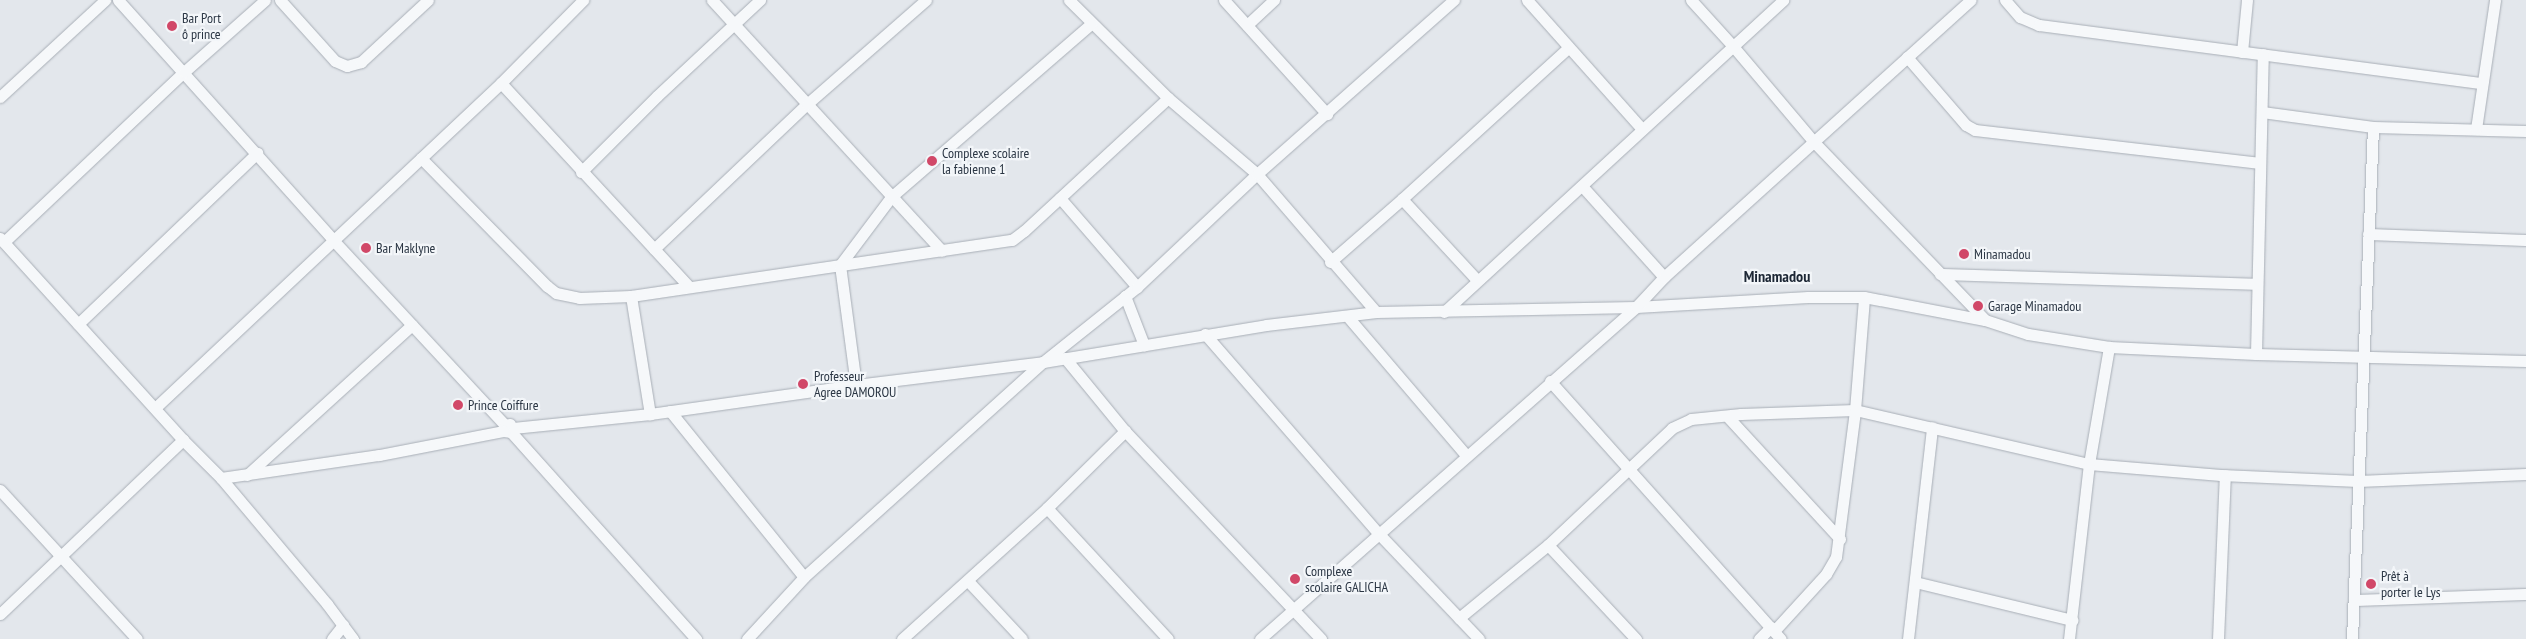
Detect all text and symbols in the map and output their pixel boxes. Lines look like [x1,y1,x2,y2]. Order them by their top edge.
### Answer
place label: Bar Port ô prince [182,10,221,42]
marker: Bar Port ô prince [166,20,178,32]
place label: Complexe scolaire la fabienne 1 [942,145,1029,178]
marker: Complexe scolaire la fabienne 1 [926,155,938,167]
place label: Bar Maklyne [376,240,435,256]
marker: Bar Maklyne [360,242,372,254]
place label: Minamadou [1974,246,2031,262]
marker: Minamadou [1958,248,1970,260]
district label: Minamadou [1744,266,1810,286]
place label: Garage Minamadou [1988,298,2081,314]
marker: Garage Minamadou [1972,300,1984,312]
place label: Professeur Agree DAMOROU [814,368,896,401]
marker: Professeur Agree DAMOROU [796,377,810,391]
place label: Prince Coiffure [468,397,538,413]
marker: Prince Coiffure [452,399,464,411]
place label: Complexe scolaire GALICHA [1305,563,1388,596]
place label: Prêt à porter le Lys [2381,568,2440,600]
marker: Complexe scolaire GALICHA [1289,573,1301,585]
marker: Prêt à porter le Lys [2365,578,2377,590]

